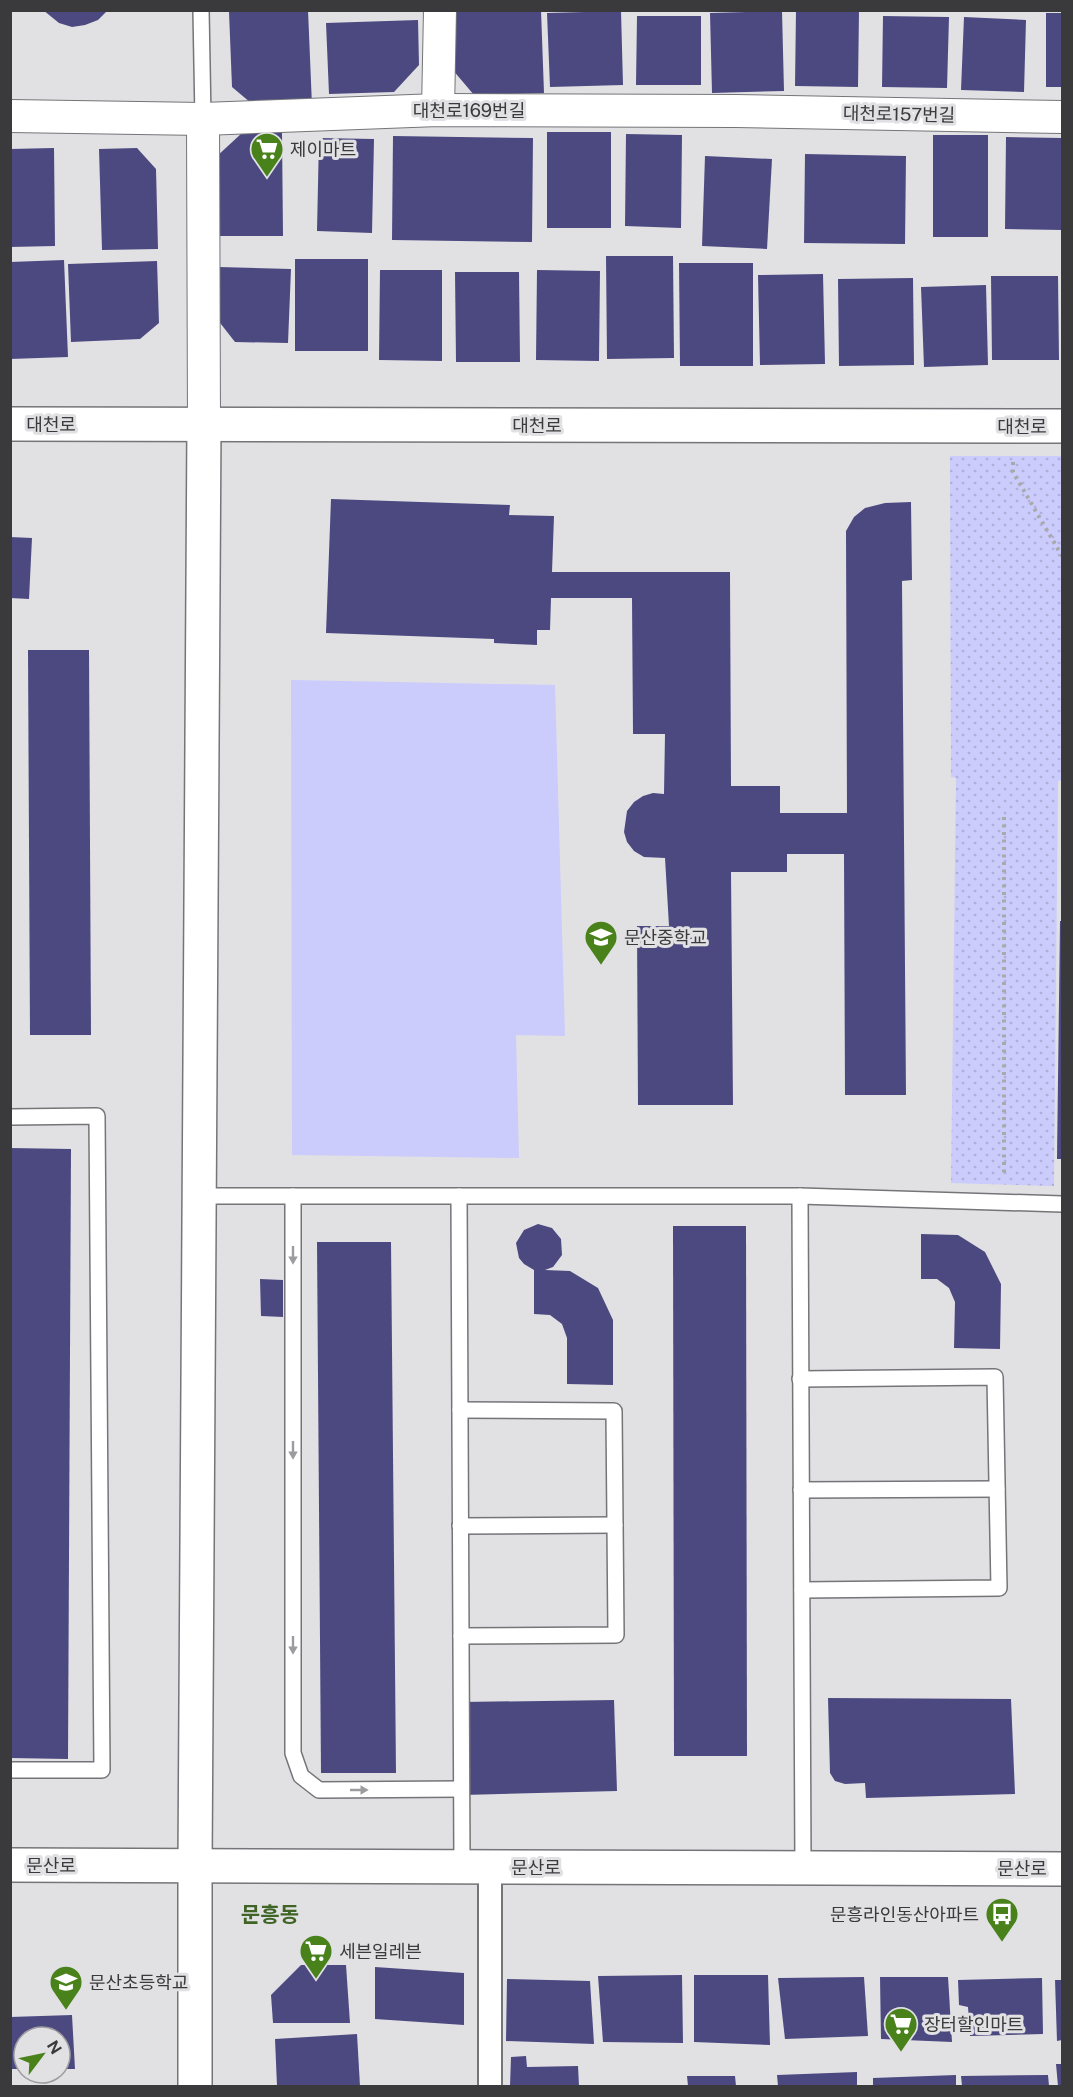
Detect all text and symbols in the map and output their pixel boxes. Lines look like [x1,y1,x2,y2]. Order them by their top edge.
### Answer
street label: 대천로169번길 [413,100,525,121]
street label: 대천로157번길 [843,103,955,125]
supermarket icon: 제이마트 [249,131,285,178]
place label: 제이마트 [290,139,356,160]
street label: 대천로 [26,414,76,435]
street label: 대천로 [512,415,562,436]
street label: 대천로 [997,416,1047,437]
school or university icon: 문산중학교 [583,919,619,966]
place label: 문산중학교 [624,927,707,948]
one-way arrow [288,1245,298,1264]
one-way arrow [288,1440,298,1459]
one-way arrow [288,1635,298,1654]
one-way arrow [350,1785,369,1795]
street label: 문산로 [26,1855,76,1876]
street label: 문산로 [511,1857,561,1878]
street label: 문산로 [997,1858,1047,1879]
bus stop icon: 문흥라인동산아파트 [984,1896,1020,1943]
district label: 문흥동 [241,1902,299,1927]
place label: 문흥라인동산아파트 [830,1904,979,1925]
supermarket icon: 세븐일레븐 [298,1933,334,1980]
place label: 세븐일레븐 [339,1941,422,1962]
school or university icon: 문산초등학교 [48,1964,84,2011]
place label: 문산초등학교 [89,1972,188,1993]
supermarket icon: 장터할인마트 [883,2006,919,2053]
place label: 장터할인마트 [924,2014,1023,2035]
north arrow [12,2025,72,2085]
text: N [43,2037,66,2058]

